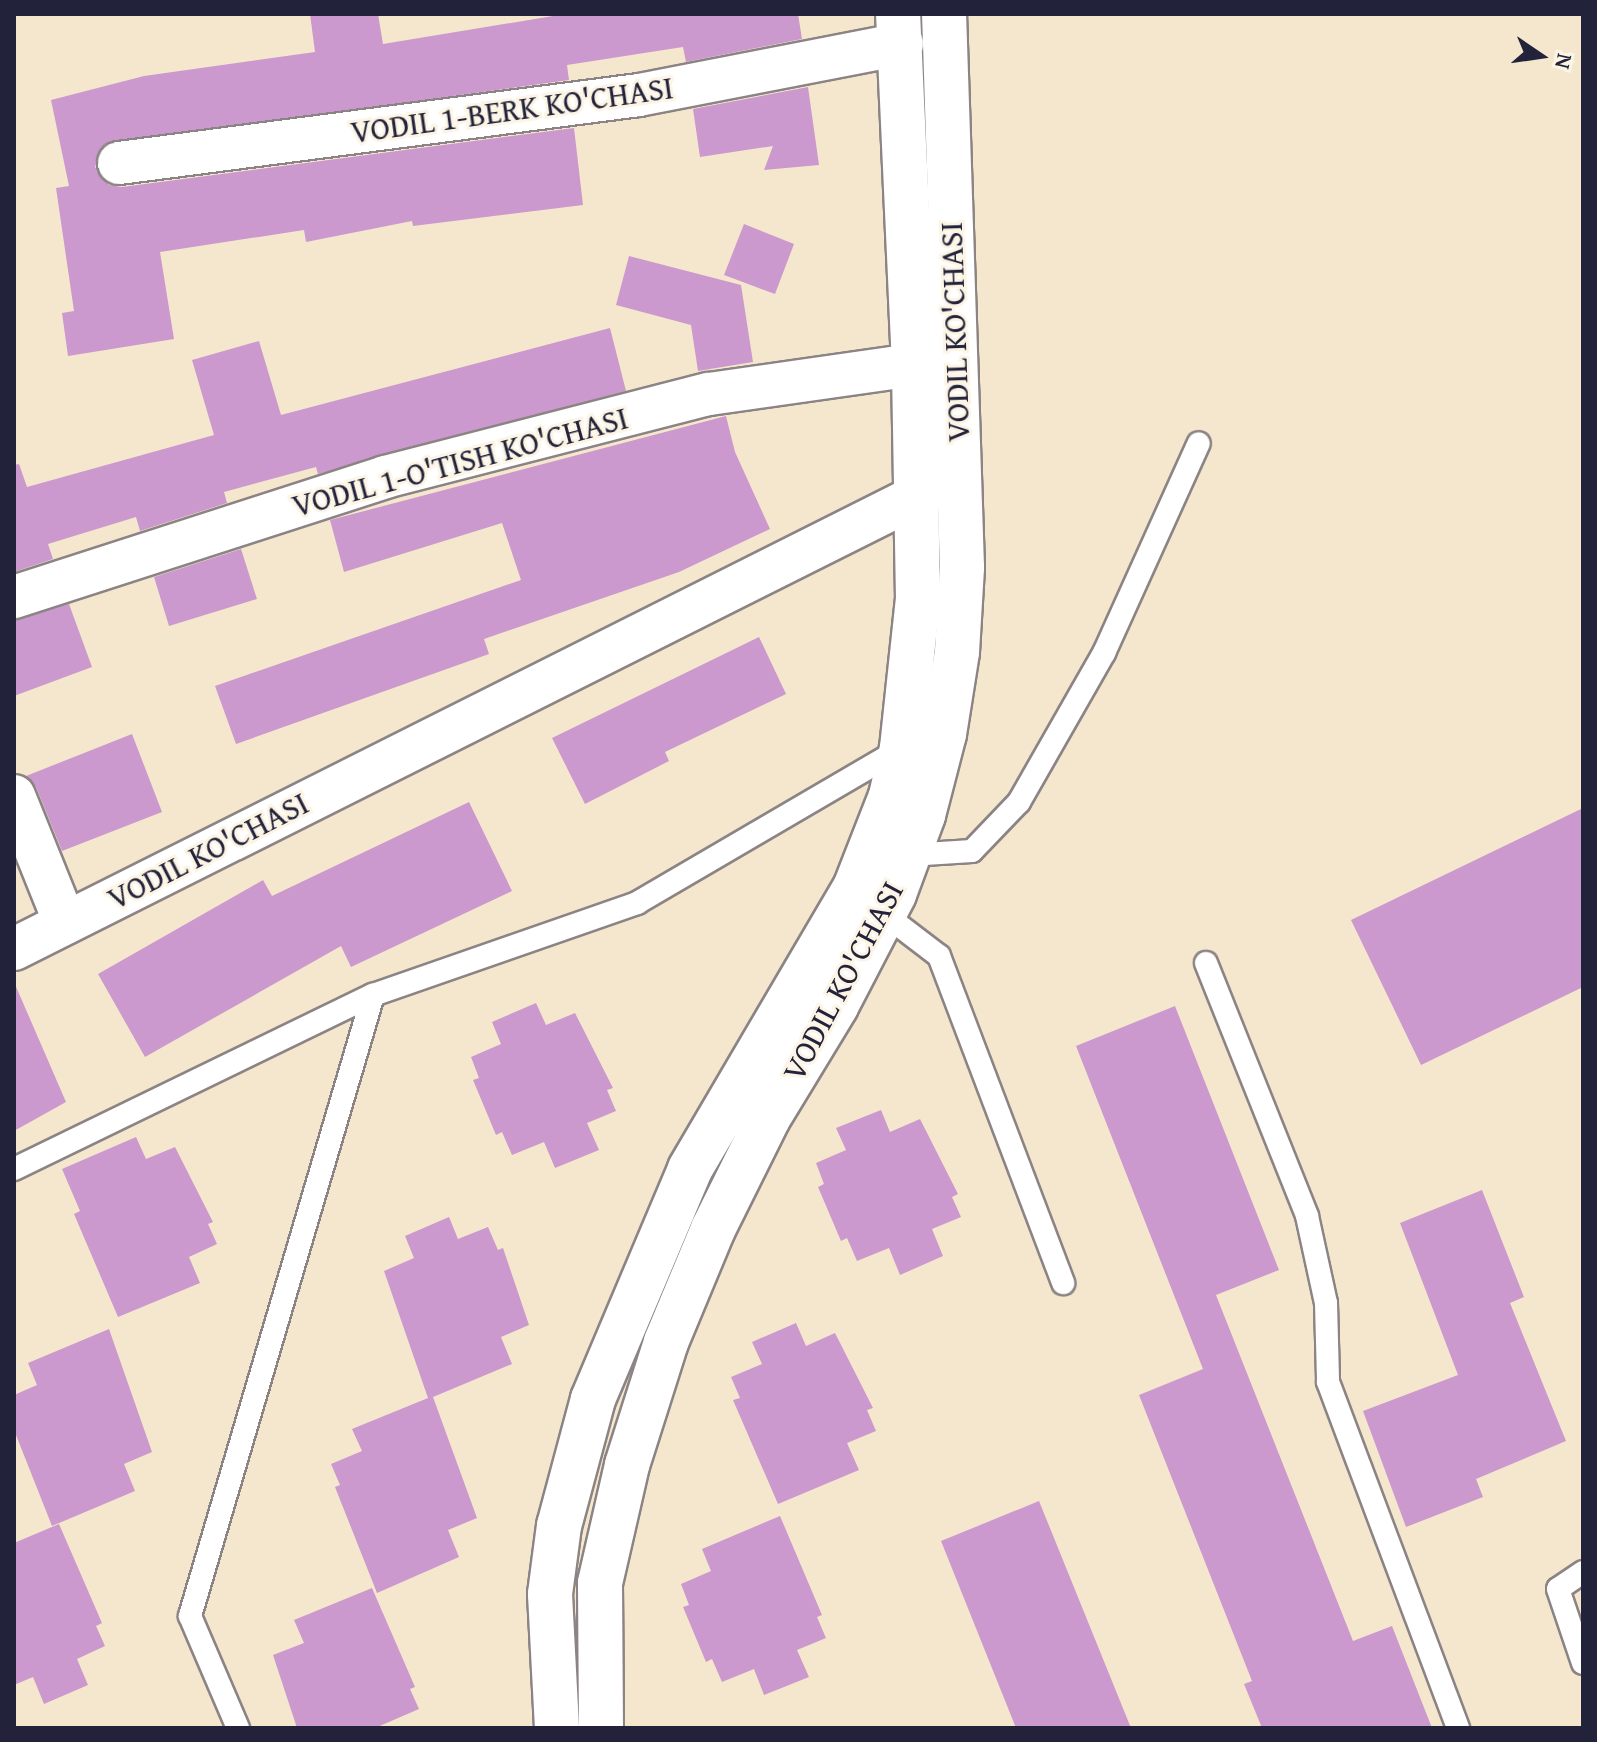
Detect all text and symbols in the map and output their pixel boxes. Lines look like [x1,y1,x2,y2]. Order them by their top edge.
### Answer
north arrow [1501,16,1581,96]
text: N [1547,51,1582,72]
street label: VODIL 1-BERK KO'CHASI [348,68,676,152]
street label: VODIL KO'CHASI [932,221,978,443]
street label: VODIL 1-O'TISH KO'CHASI [288,399,632,525]
street label: VODIL KO'CHASI [101,784,315,918]
street label: VODIL KO'CHASI [774,875,912,1087]

